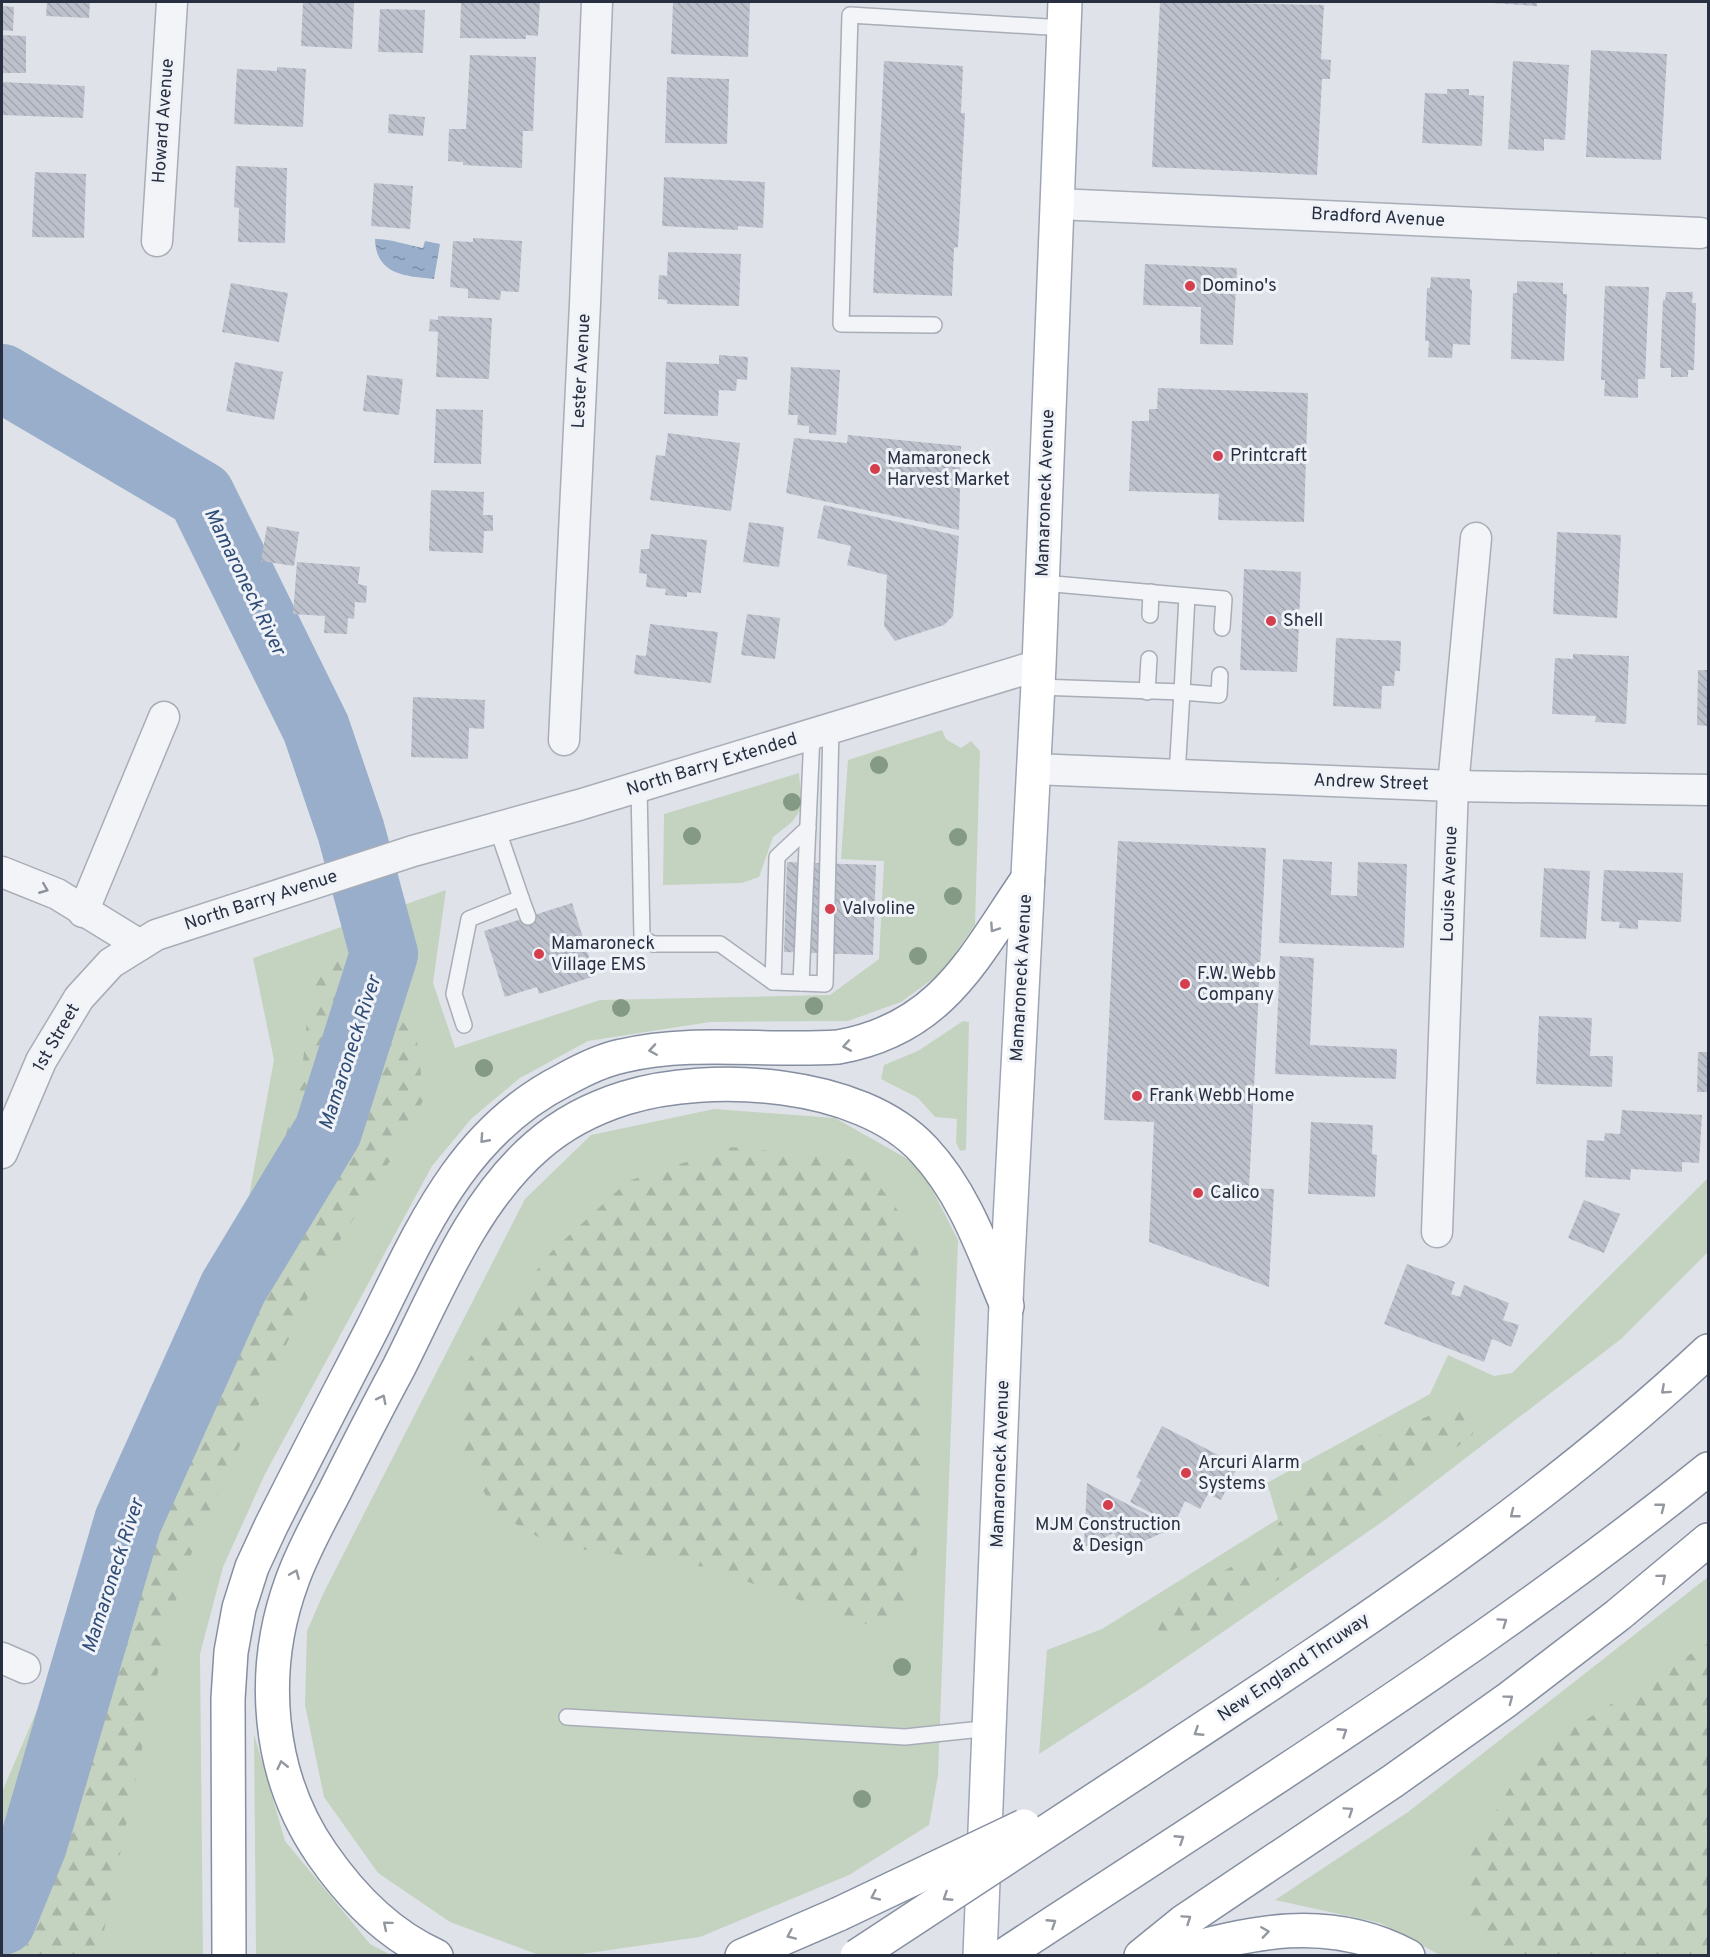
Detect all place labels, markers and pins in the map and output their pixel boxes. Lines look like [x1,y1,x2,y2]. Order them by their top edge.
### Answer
place label: Domino's [1202,275,1277,298]
marker: Domino's [1183,279,1197,293]
place label: Printcraft [1230,445,1307,468]
place label: Mamaroneck Harvest Market [887,448,1010,492]
marker: Printcraft [1211,449,1225,463]
marker: Mamaroneck Harvest Market [868,462,882,476]
place label: Shell [1283,610,1323,633]
marker: Shell [1264,614,1278,628]
place label: Valvoline [842,898,915,921]
marker: Valvoline [823,902,837,916]
place label: Mamaroneck Village EMS [551,933,655,977]
marker: Mamaroneck Village EMS [532,947,546,961]
place label: F.W. Webb Company [1197,963,1276,1007]
marker: F.W. Webb Company [1178,977,1192,991]
place label: Frank Webb Home [1149,1085,1294,1108]
marker: Frank Webb Home [1130,1089,1144,1103]
place label: Calico [1210,1182,1260,1205]
marker: Calico [1191,1186,1205,1200]
place label: Arcuri Alarm Systems [1198,1452,1300,1496]
marker: Arcuri Alarm Systems [1179,1466,1193,1480]
marker: MJM Construction & Design [1101,1498,1115,1512]
place label: MJM Construction & Design [1035,1514,1181,1558]

